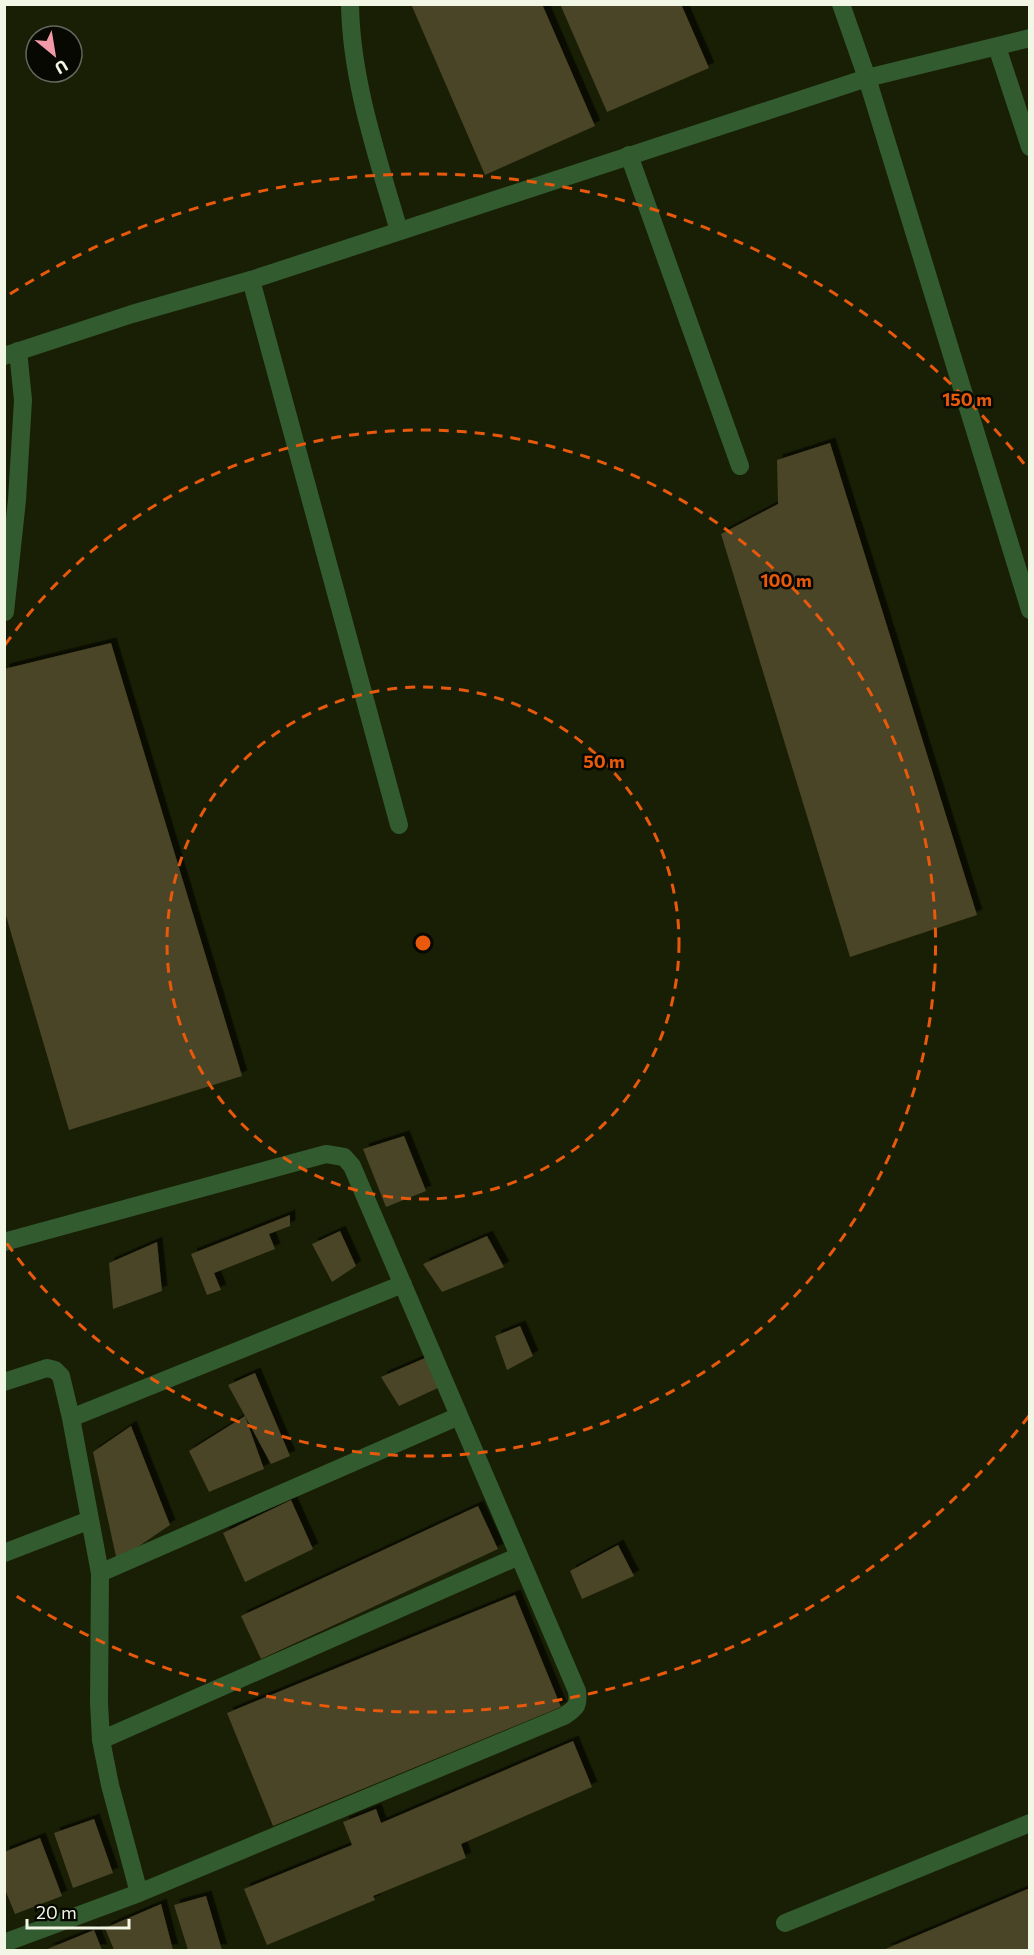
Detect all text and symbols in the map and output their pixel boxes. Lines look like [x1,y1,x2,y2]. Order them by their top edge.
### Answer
north arrow [24,24,84,84]
text: U [52,56,72,79]
text: 150 m [942,388,992,410]
text: 100 m [760,569,812,591]
text: 50 m [583,750,625,772]
centre of rings [413,933,433,953]
scale bar [27,1892,129,1930]
text: 20 m [36,1901,77,1923]

